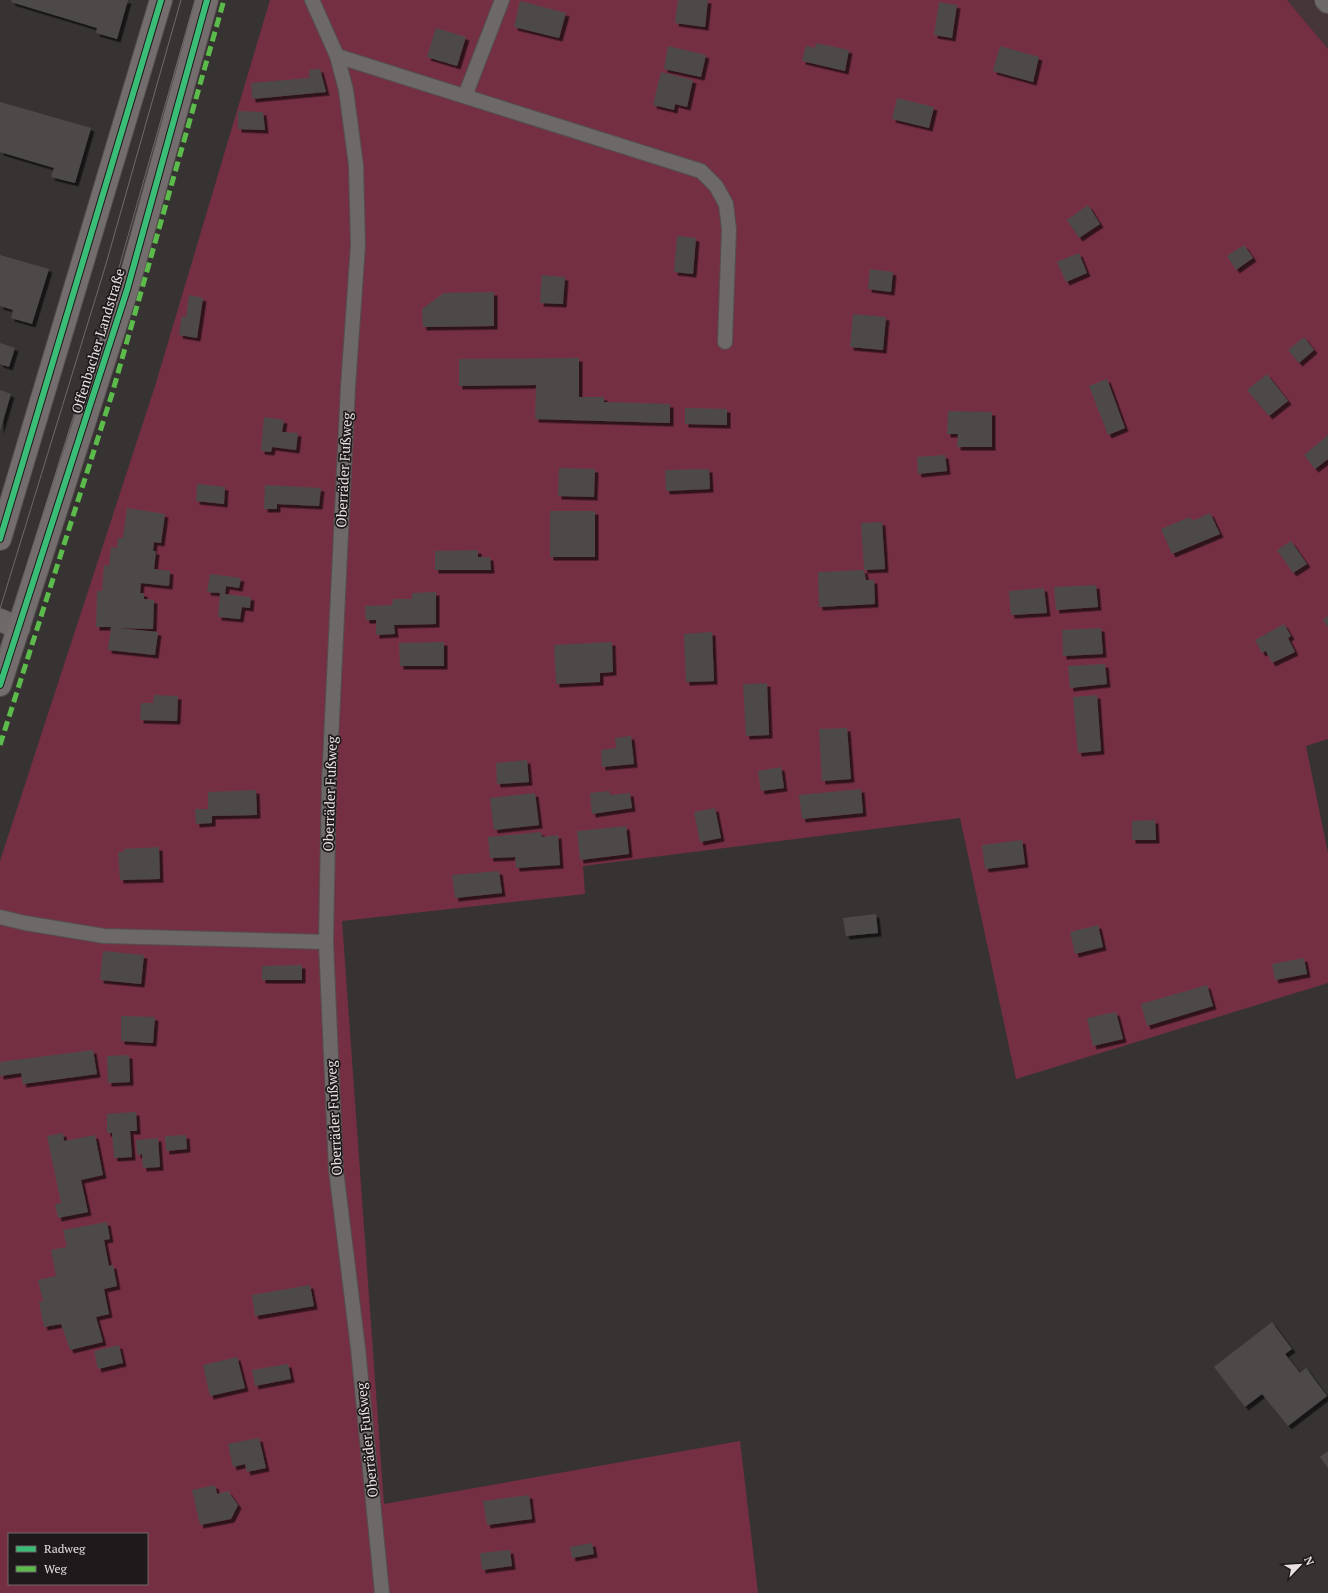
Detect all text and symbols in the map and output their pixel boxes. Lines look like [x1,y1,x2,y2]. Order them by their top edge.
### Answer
street label: Offenbacher Landstraße [66,266,129,416]
street label: Oberräder Fußweg [331,411,356,528]
street label: Oberräder Fußweg [318,735,341,852]
street label: Oberräder Fußweg [321,1059,346,1176]
street label: Oberräder Fußweg [351,1381,382,1498]
legend [8,1533,148,1585]
text: Radweg [44,1541,86,1556]
north arrow [1280,1545,1320,1585]
text: N [1301,1554,1317,1568]
text: Weg [44,1561,67,1576]

